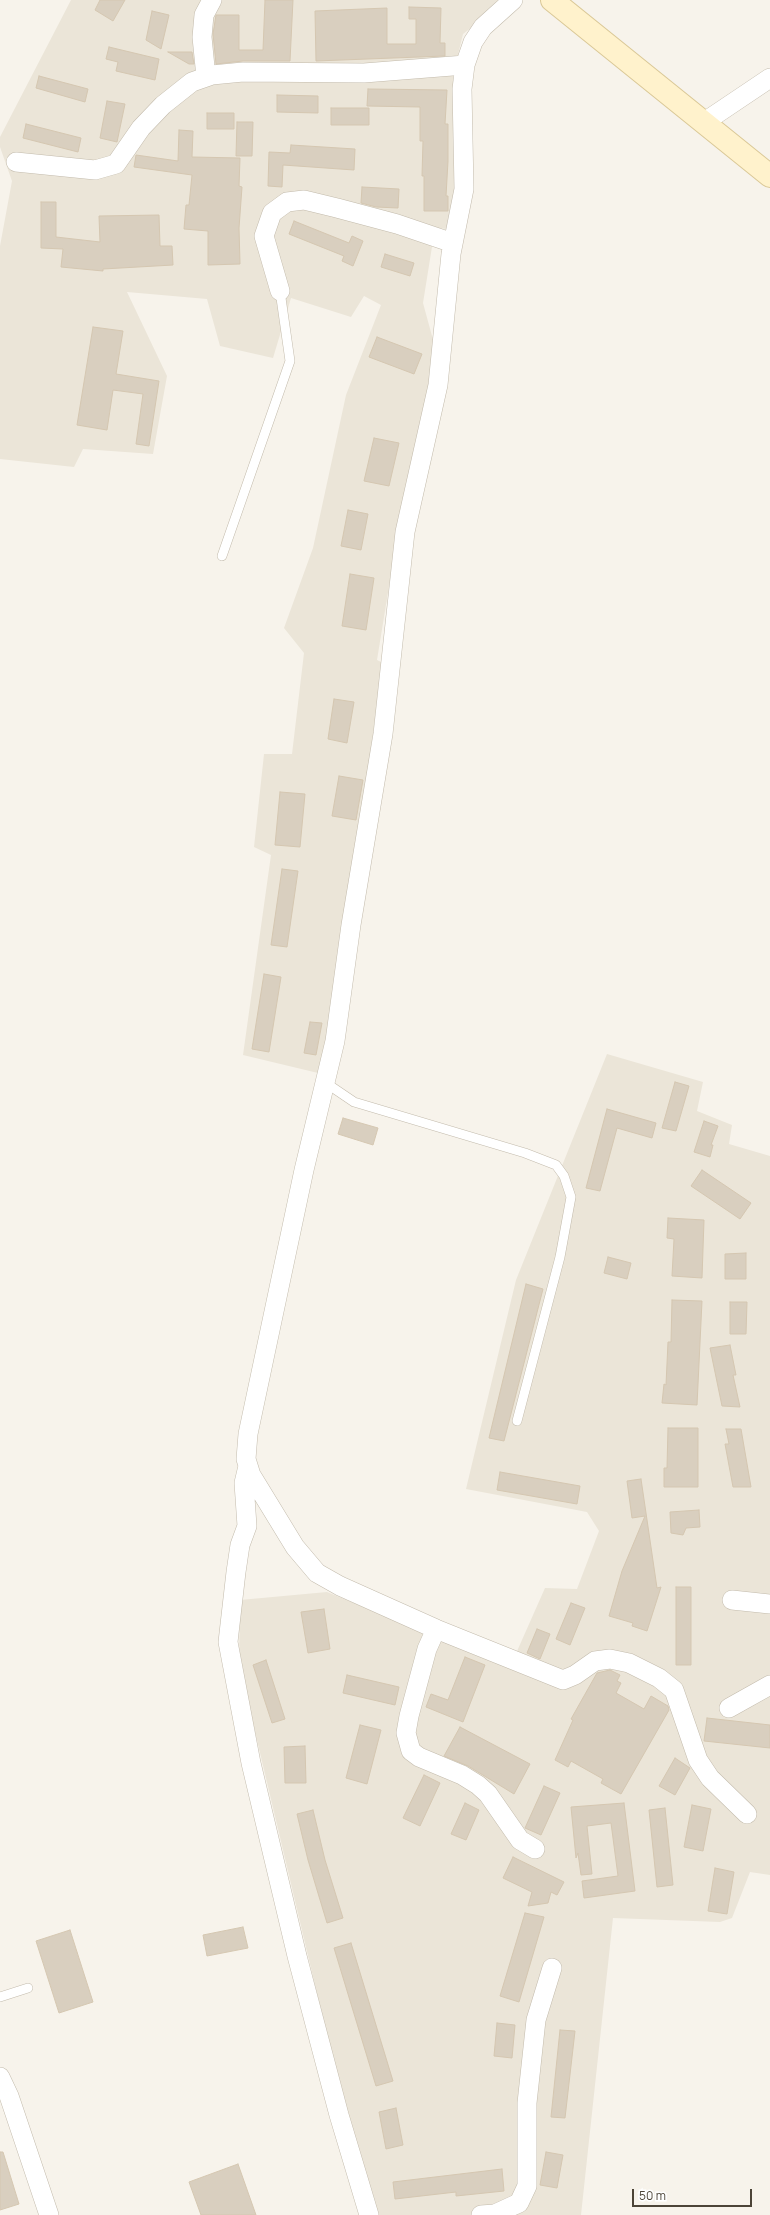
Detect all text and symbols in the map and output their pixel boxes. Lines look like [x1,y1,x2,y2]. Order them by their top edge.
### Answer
scale bar [634,2181,754,2207]
text: 50 m [639,2187,666,2204]

